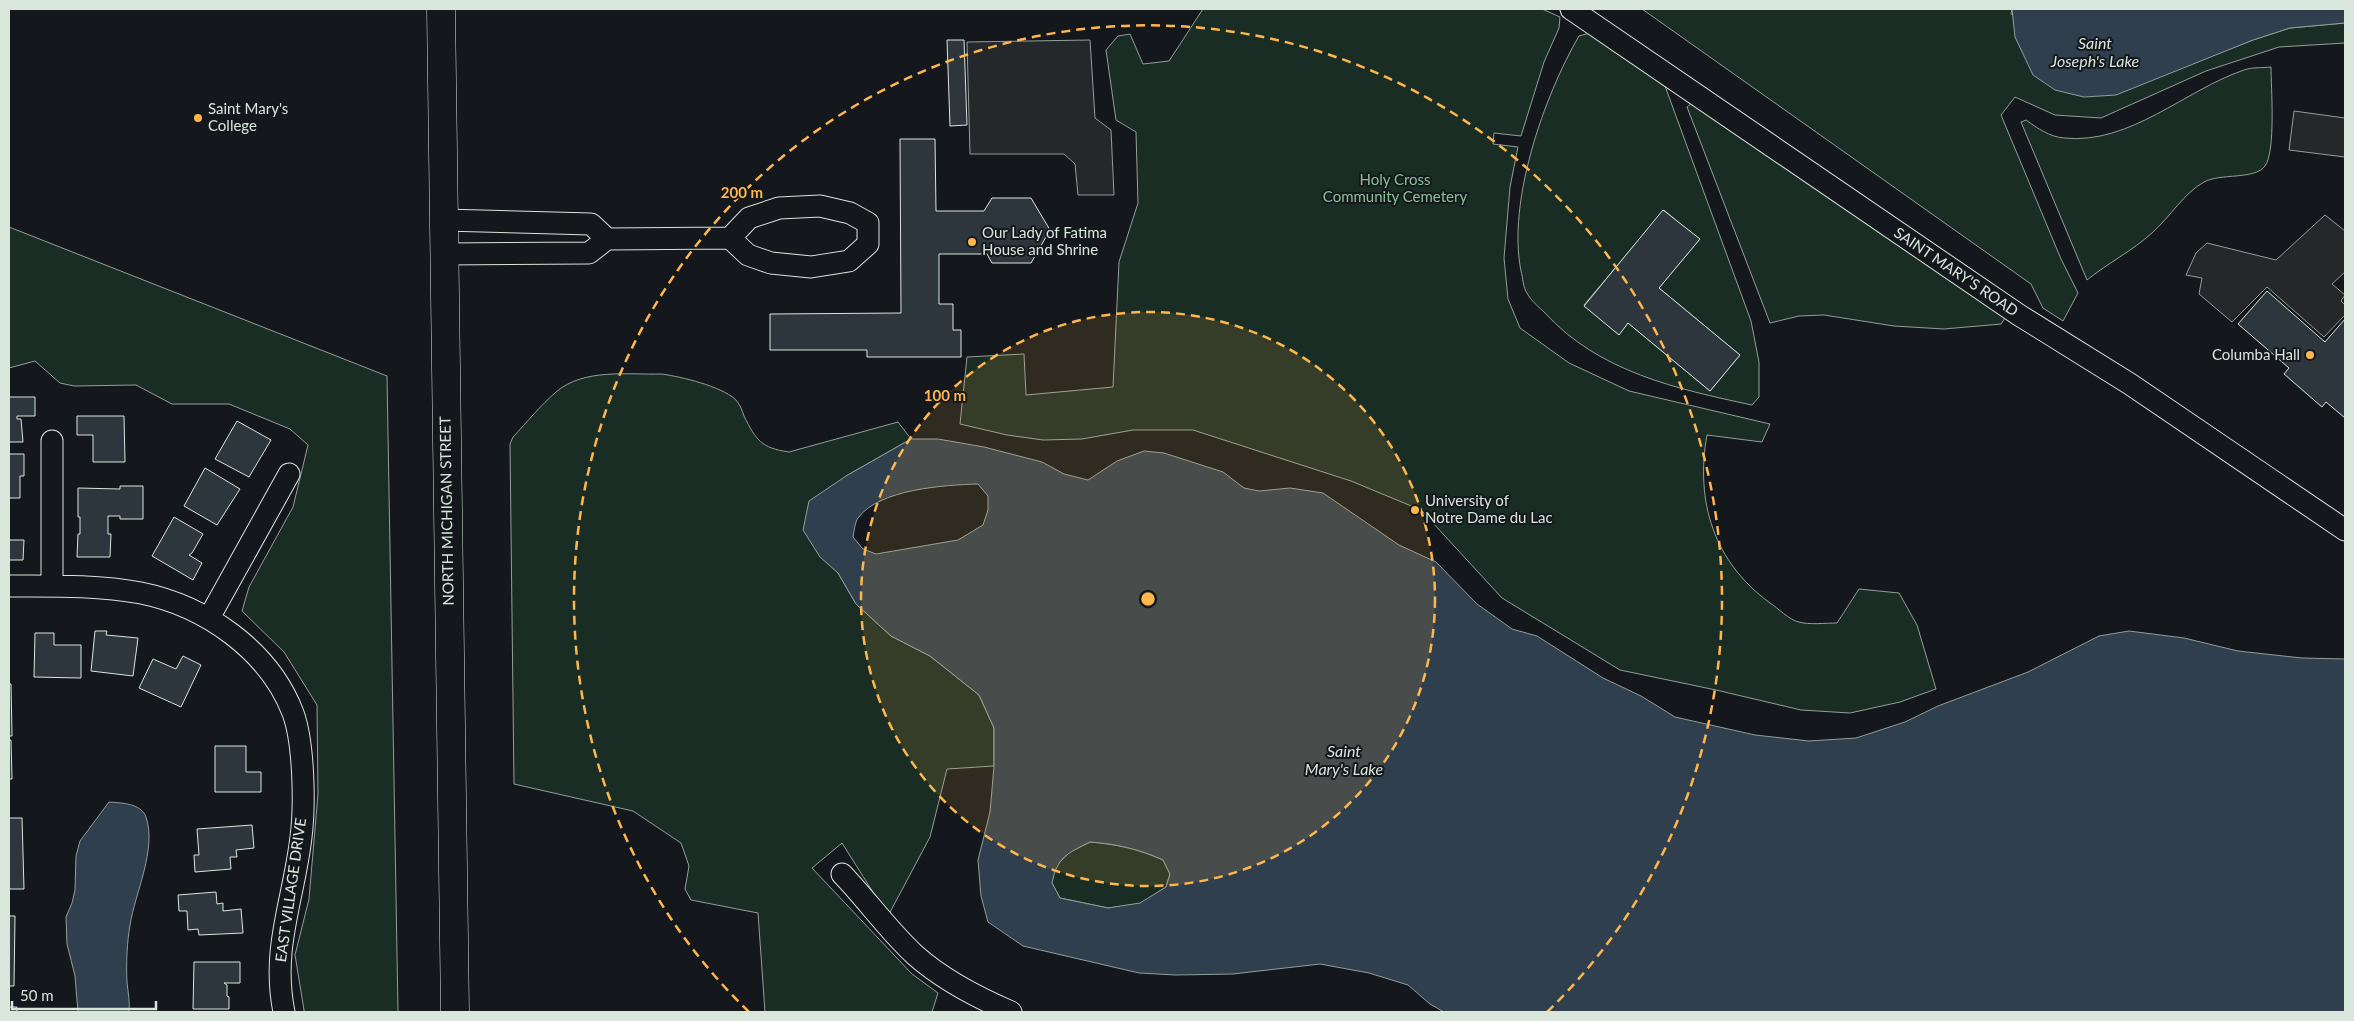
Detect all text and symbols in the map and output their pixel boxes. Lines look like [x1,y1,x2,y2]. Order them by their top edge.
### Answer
water label: Saint Joseph's Lake [2050,33,2140,70]
place label: Saint Mary's College [208,99,288,134]
marker: Saint Mary's College [192,112,204,124]
park label: Holy Cross Community Cemetery [1323,170,1467,205]
text: 200 m [721,183,763,201]
place label: Our Lady of Fatima House and Shrine [982,223,1107,258]
street label: SAINT MARY'S ROAD [1891,223,2022,319]
marker: Our Lady of Fatima House and Shrine [966,236,978,248]
place label: Columba Hall [2212,345,2300,363]
marker: Columba Hall [2304,349,2316,361]
text: 100 m [924,386,966,404]
street label: NORTH MICHIGAN STREET [435,416,457,606]
place label: University of Notre Dame du Lac [1425,491,1553,526]
marker: University of Notre Dame du Lac [1409,504,1421,516]
centre of rings [1139,590,1157,608]
water label: Saint Mary's Lake [1305,741,1383,778]
street label: EAST VILLAGE DRIVE [271,817,309,963]
scale bar [12,978,156,1010]
text: 50 m [20,986,54,1004]

